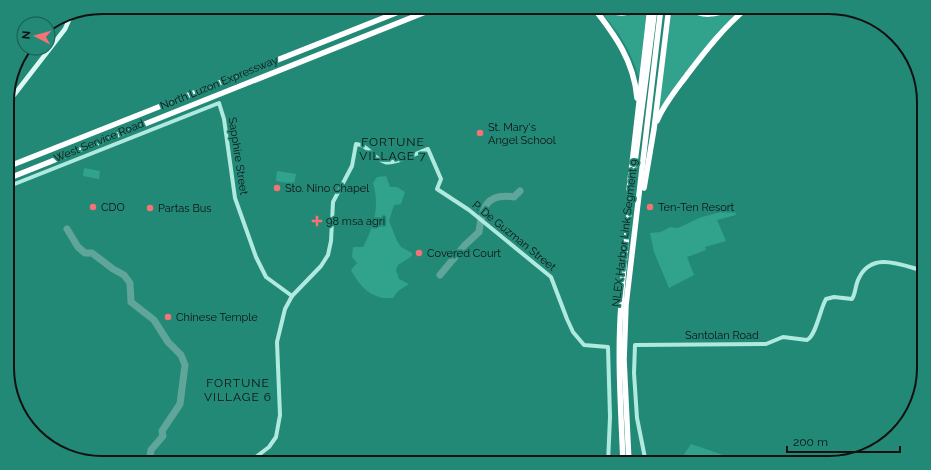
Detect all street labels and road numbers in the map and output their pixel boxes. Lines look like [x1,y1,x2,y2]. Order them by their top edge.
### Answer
street label: North Luzon Expressway [158,53,280,113]
street label: Sapphire Street [225,116,251,196]
street label: West Service Road [52,117,146,165]
street label: NLEX Harbor Link Segment 9 [609,158,641,308]
street label: P. De Guzman Street [470,198,559,274]
street label: Santolan Road [685,329,759,342]

